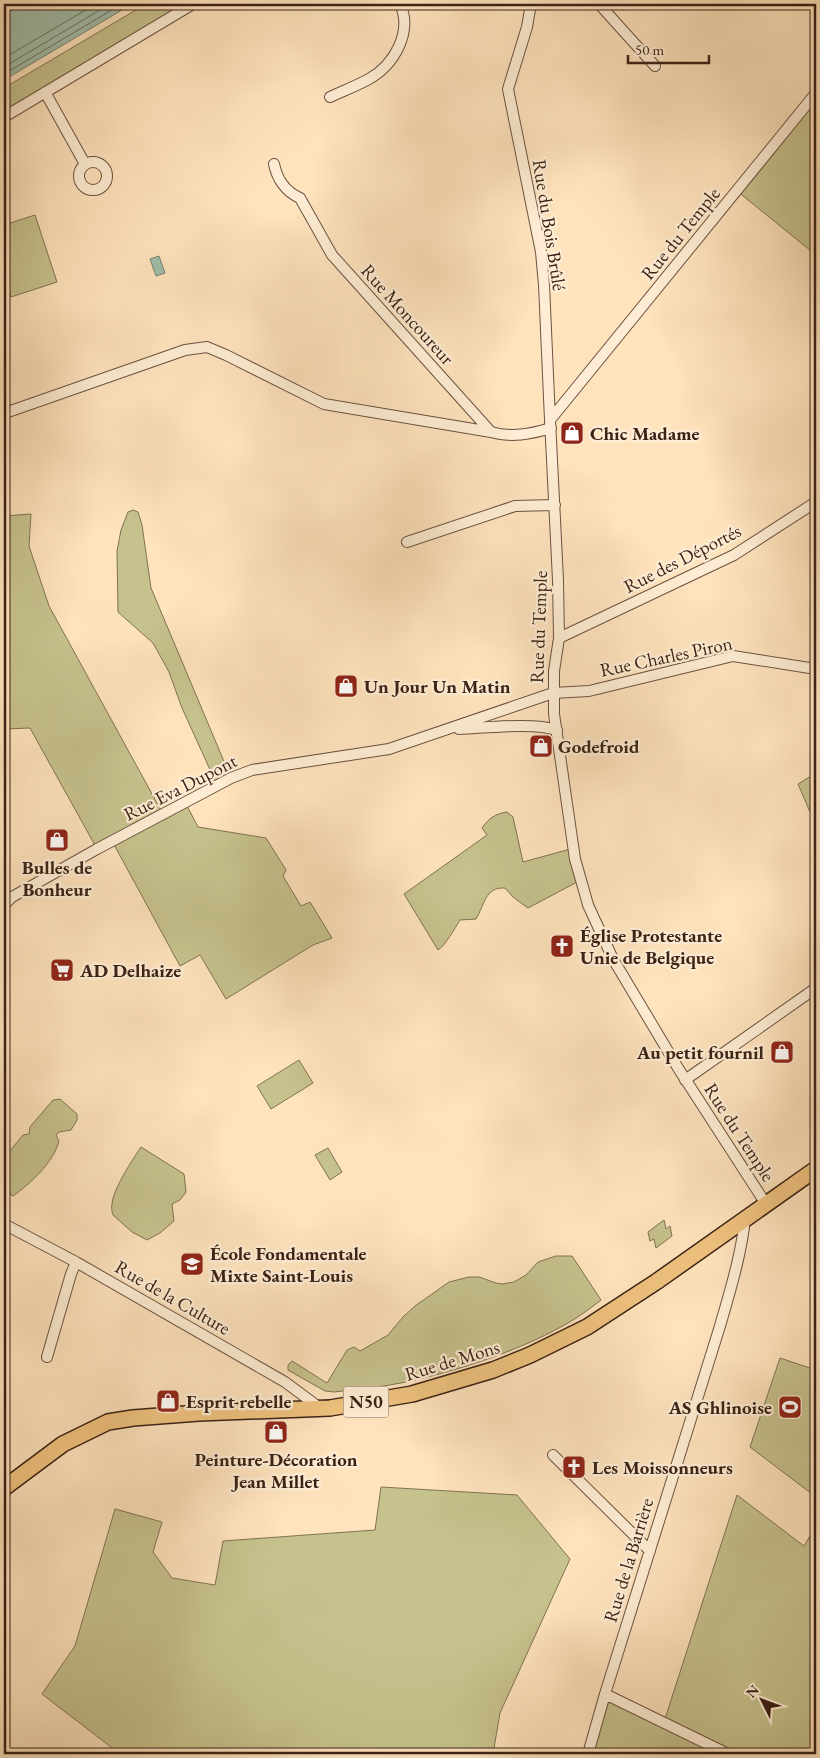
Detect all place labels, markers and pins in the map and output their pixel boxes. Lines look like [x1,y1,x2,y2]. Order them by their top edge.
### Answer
shop icon: Chic Madame [559,420,585,446]
place label: Chic Madame [590,421,700,446]
shop icon: Un Jour Un Matin [333,673,359,699]
place label: Un Jour Un Matin [364,674,511,699]
shop icon: Godefroid [528,733,554,759]
place label: Godefroid [558,734,640,759]
shop icon: Bulles de Bonheur [44,827,70,853]
place label: Bulles de Bonheur [22,855,92,902]
place label: Église Protestante Unie de Belgique [580,923,722,970]
church icon: Église Protestante Unie de Belgique [549,933,575,959]
supermarket icon: AD Delhaize [49,957,75,983]
place label: AD Delhaize [79,958,181,983]
shop icon: Au petit fournil [769,1039,795,1065]
place label: Au petit fournil [636,1040,765,1065]
place label: École Fondamentale Mixte Saint-Louis [210,1241,367,1288]
school or university icon: École Fondamentale Mixte Saint-Louis [179,1251,205,1277]
shop icon: Esprit rebelle [155,1388,181,1414]
place label: Esprit rebelle [186,1389,291,1414]
sports icon: AS Ghlinoise [777,1394,803,1420]
place label: AS Ghlinoise [667,1395,772,1420]
shop icon: Peinture-Décoration Jean Millet [263,1419,289,1445]
place label: Peinture-Décoration Jean Millet [194,1447,358,1494]
church icon: Les Moissonneurs [561,1454,587,1480]
place label: Les Moissonneurs [592,1455,733,1480]

